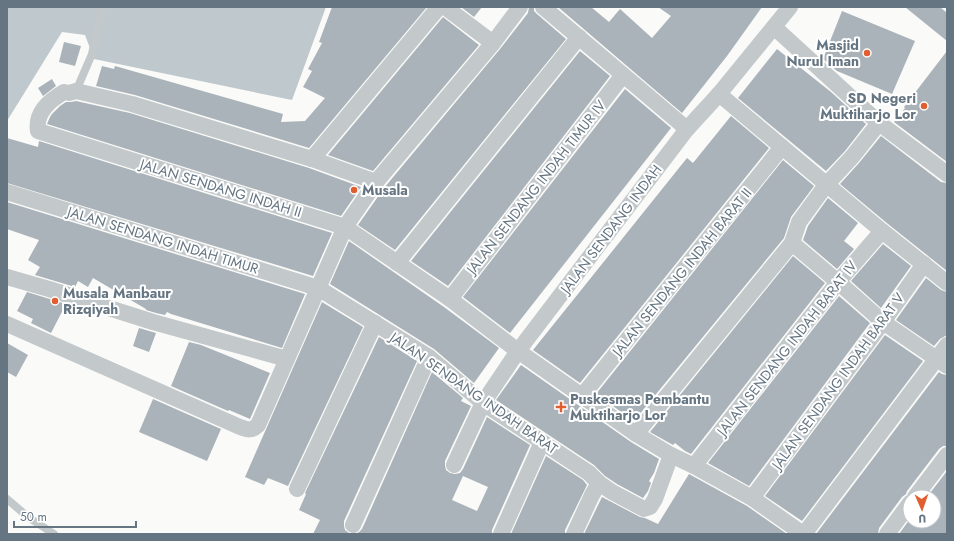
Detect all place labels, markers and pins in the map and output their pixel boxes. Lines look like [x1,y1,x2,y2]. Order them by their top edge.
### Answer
place label: Masjid Nurul Iman [786,35,859,71]
marker: Masjid Nurul Iman [862,48,872,58]
place label: SD Negeri Muktiharjo Lor [820,88,916,124]
marker: SD Negeri Muktiharjo Lor [919,101,929,111]
place label: Musala [362,180,408,200]
marker: Musala [349,185,359,195]
place label: Musala Manbaur Rizqiyah [63,283,171,319]
marker: Musala Manbaur Rizqiyah [50,296,60,306]
place label: Puskesmas Pembantu Muktiharjo Lor [570,389,709,425]
marker: Puskesmas Pembantu Muktiharjo Lor [555,401,567,413]

